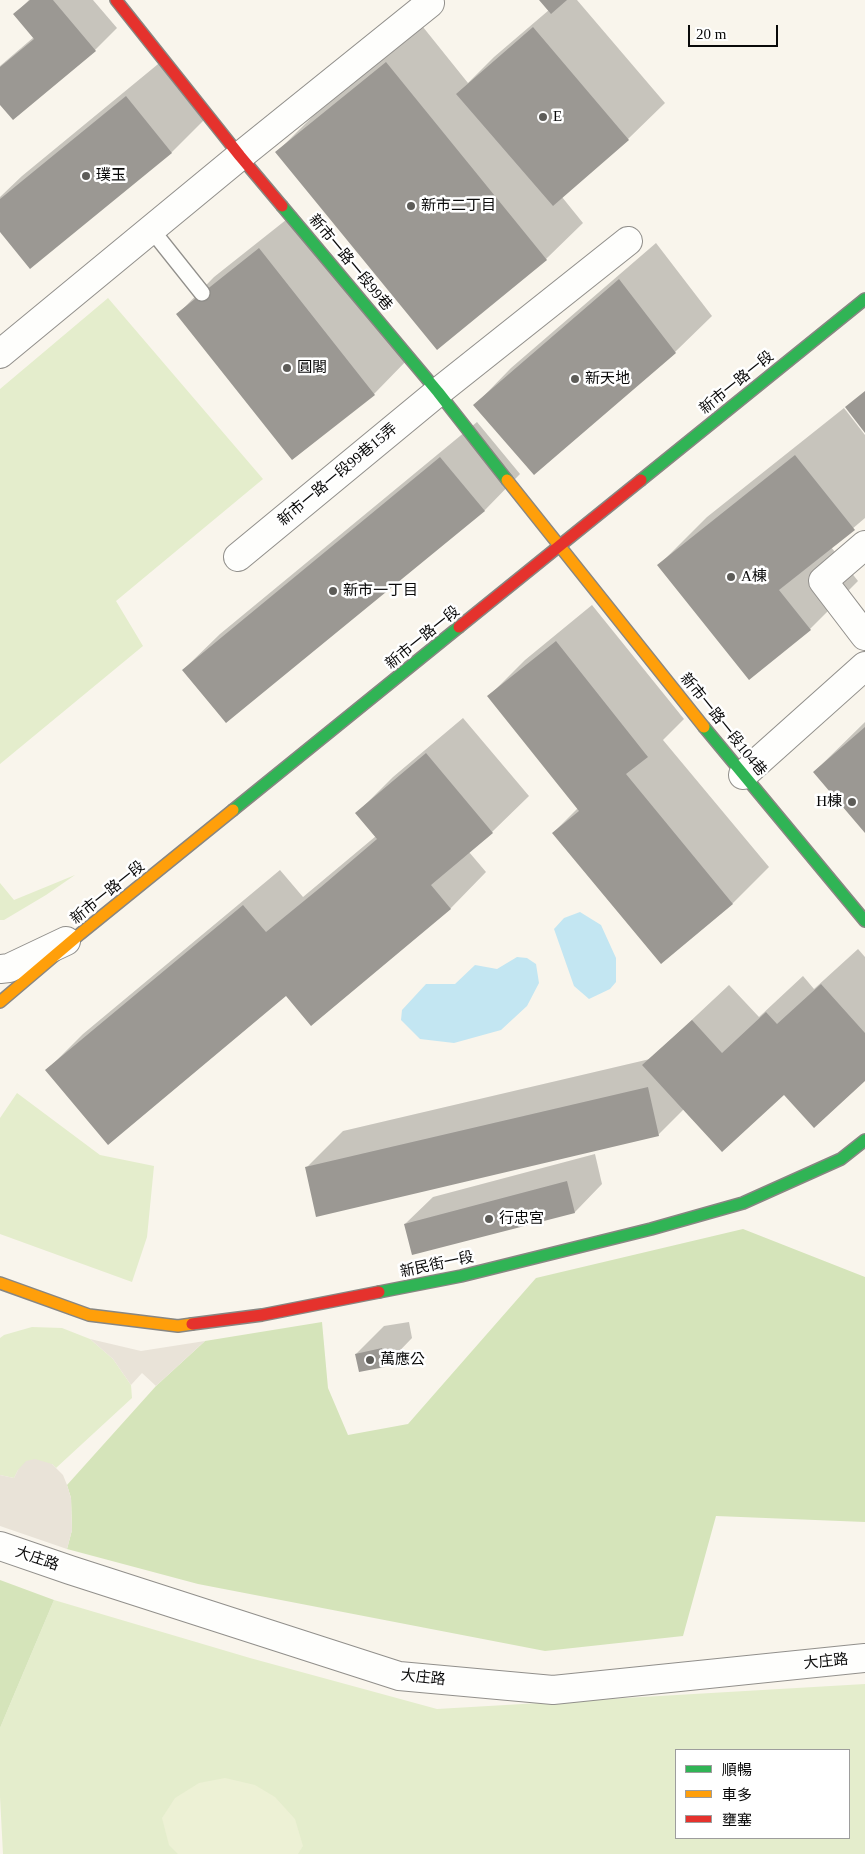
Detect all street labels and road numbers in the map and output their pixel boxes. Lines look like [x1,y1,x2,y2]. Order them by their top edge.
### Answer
street label: 新市一路一段99巷 [305,211,395,315]
street label: 新市一路一段 [696,348,778,418]
street label: 新市一路一段99巷15弄 [275,420,401,530]
street label: 新市一路一段 [382,603,464,673]
street label: 新市一路一段104巷 [676,670,770,780]
street label: 新市一路一段 [67,858,149,928]
street label: 新民街一段 [398,1248,476,1282]
street label: 大庄路 [13,1543,61,1575]
street label: 大庄路 [803,1651,849,1673]
street label: 大庄路 [400,1667,446,1689]

